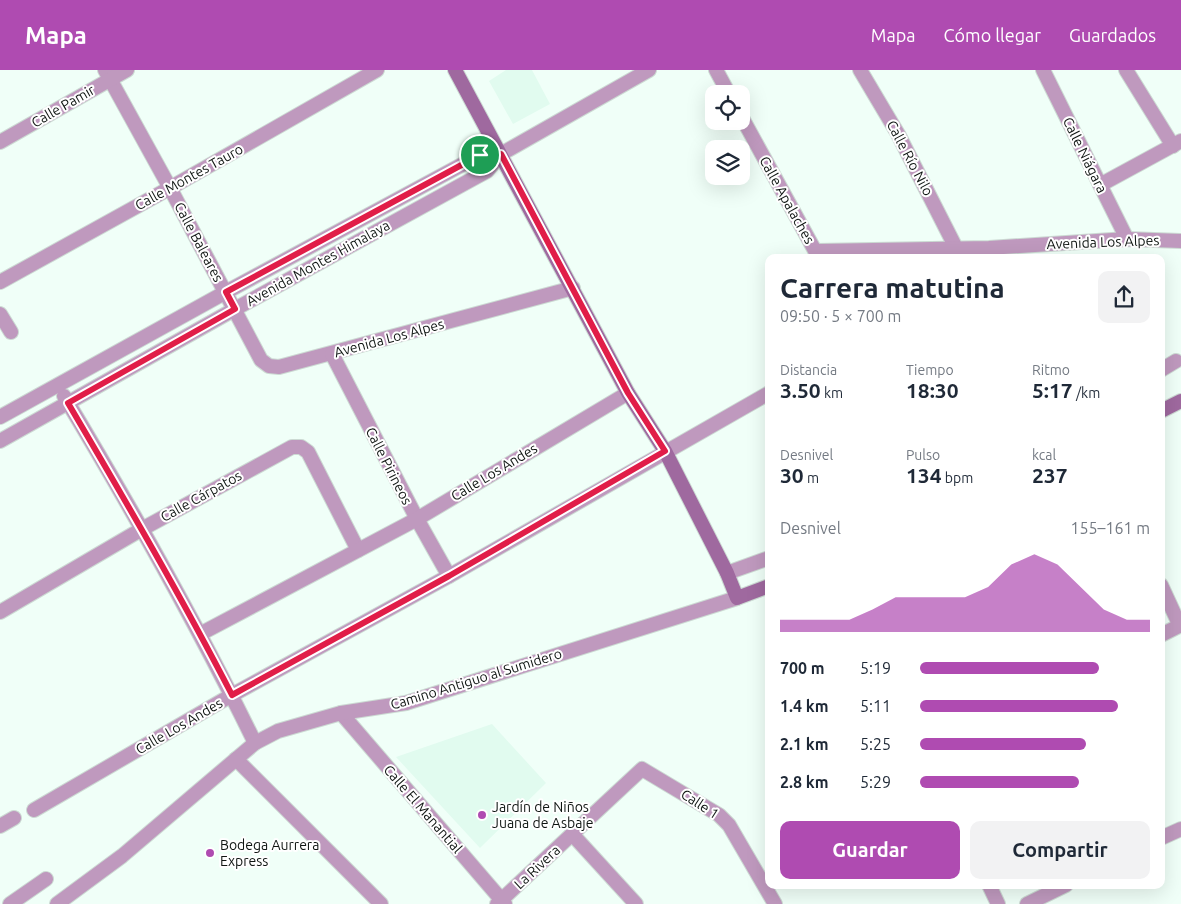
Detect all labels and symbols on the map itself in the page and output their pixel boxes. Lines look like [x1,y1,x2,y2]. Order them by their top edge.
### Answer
street label: Calle Pamir [29,81,98,131]
street label: Calle Niágara [1060,114,1110,196]
street label: Calle Río Nilo [883,118,937,198]
pin [459,134,501,176]
street label: Calle Montes Tauro [132,141,246,213]
street label: Calle Apalaches [756,153,818,247]
street label: Calle Baleares [171,199,227,285]
street label: Avenida Montes Himalaya [243,217,393,309]
street label: Avenida Los Alpes [1046,232,1160,252]
street label: Avenida Los Alpes [332,316,446,360]
street label: Calle Pirineos [363,425,415,507]
street label: Calle Los Andes [448,440,540,504]
street label: Calle Cárpatos [158,467,244,525]
street label: Camino Antiguo al Sumidero [388,645,564,713]
street label: Calle Los Andes [133,695,225,757]
street label: Calle El Manantial [381,762,466,856]
street label: Calle 1 [678,786,722,822]
place label: Jardín de Niños Juana de Asbaje [492,799,593,831]
marker: Jardín de Niños Juana de Asbaje [476,809,488,821]
place label: Bodega Aurrera Express [220,837,319,869]
street label: La Rivera [511,842,563,892]
marker: Bodega Aurrera Express [204,847,216,859]

